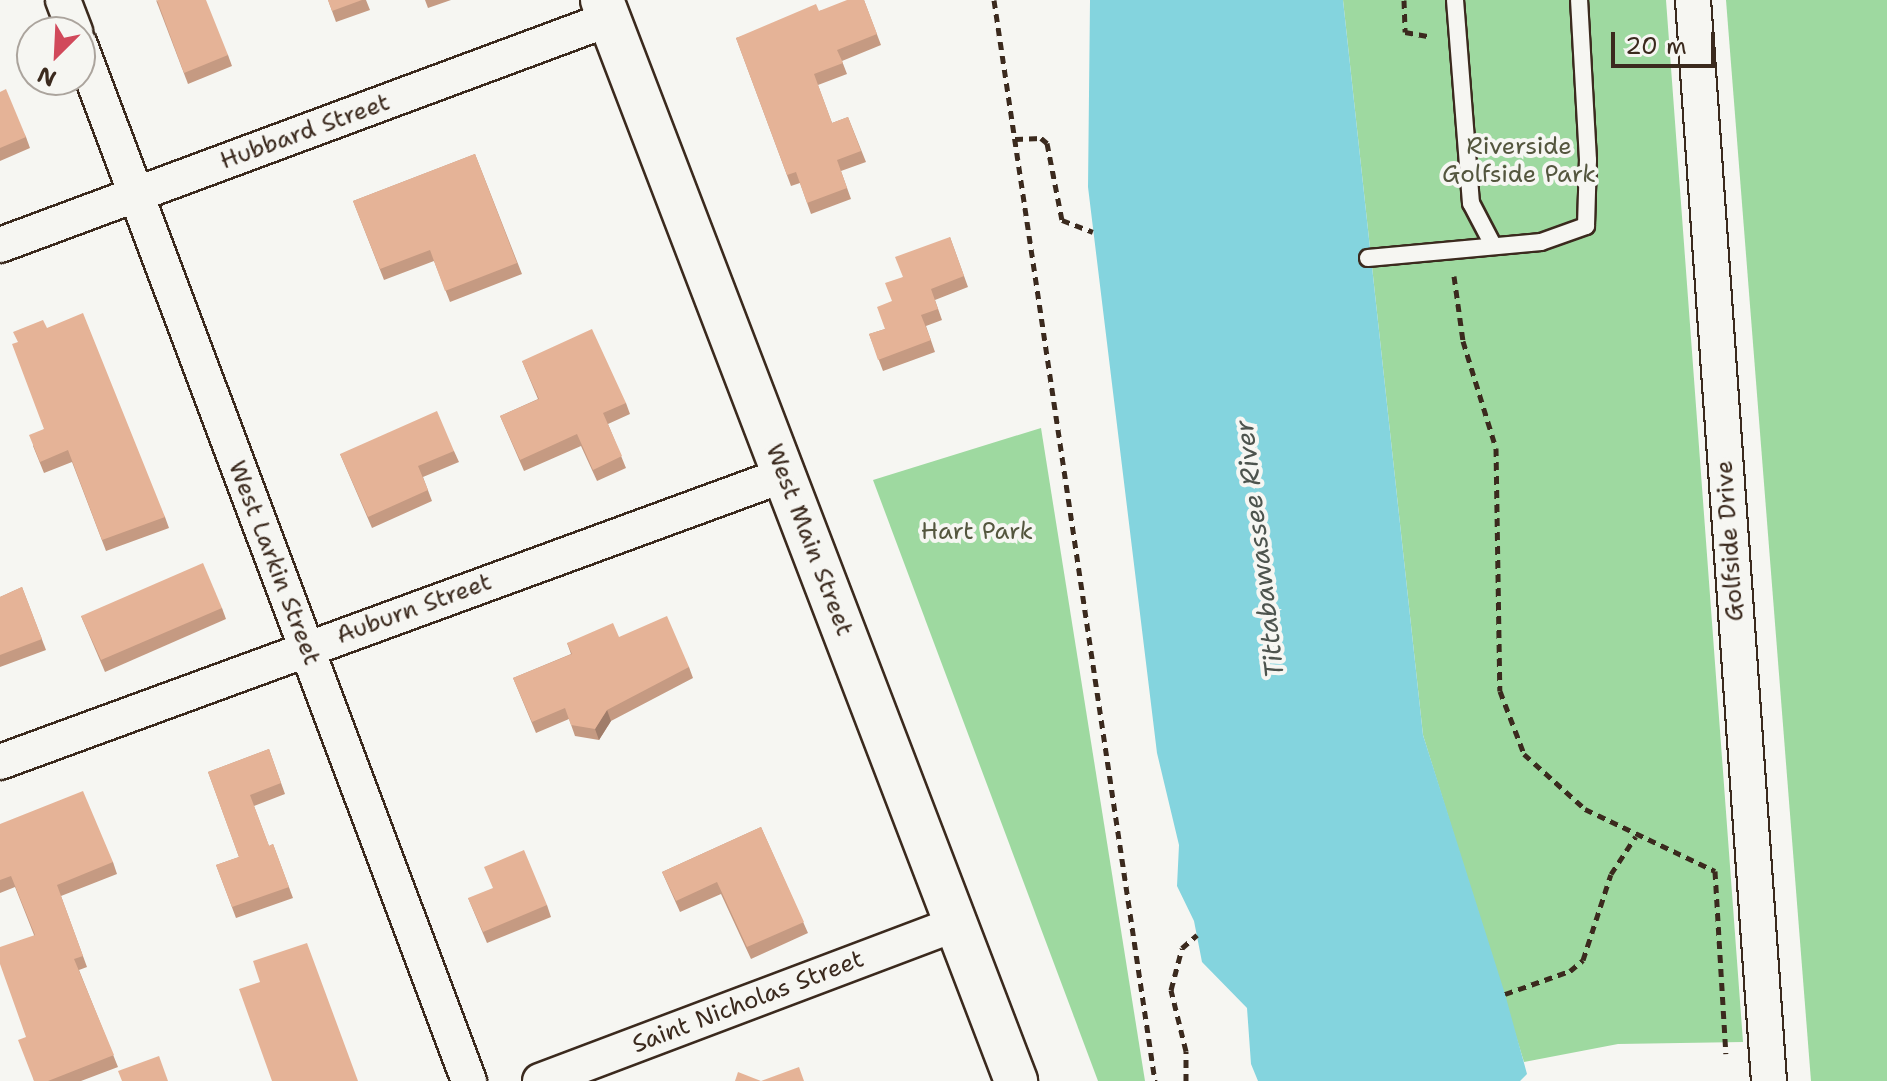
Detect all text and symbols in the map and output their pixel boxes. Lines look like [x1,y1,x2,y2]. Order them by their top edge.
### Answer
north arrow [16,16,96,96]
scale bar [1615,16,1719,66]
text: 20 m [1625,30,1687,62]
text: N [33,60,61,93]
street label: Hubbard Street [216,88,394,176]
park label: Riverside Golfside Park [1442,133,1596,189]
water label: Tittabawassee River [1228,418,1290,680]
street label: West Main Street [759,440,859,640]
street label: West Larkin Street [222,457,326,669]
street label: Golfside Drive [1710,460,1750,622]
park label: Hart Park [921,518,1033,546]
street label: Auburn Street [333,568,495,650]
street label: Saint Nicholas Street [628,945,868,1059]

